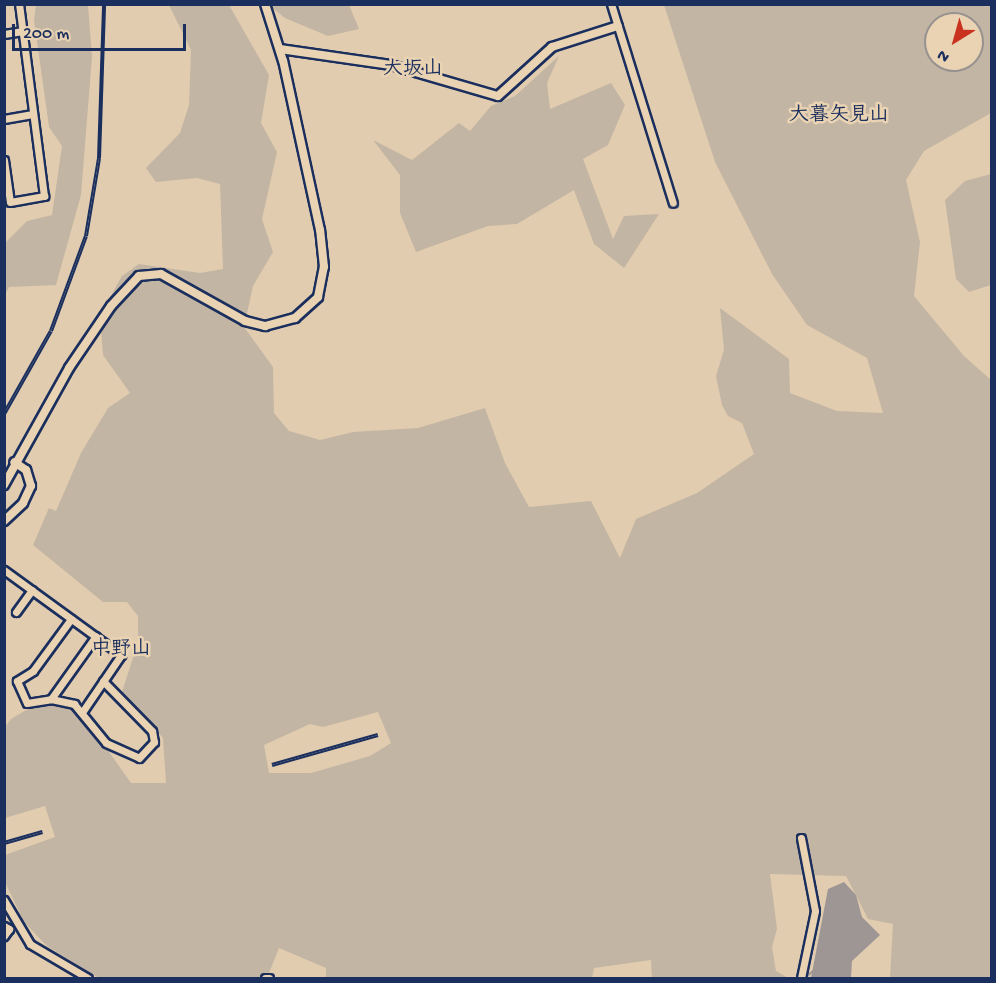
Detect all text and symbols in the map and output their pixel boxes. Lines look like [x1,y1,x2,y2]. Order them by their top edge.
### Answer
scale bar [15,12,189,50]
north arrow [924,12,984,72]
text: 200 m [23,24,69,45]
text: N [934,44,954,66]
district label: 大坂山 [383,58,443,82]
district label: 大暮矢見山 [789,104,889,128]
district label: 中野山 [91,638,151,662]

